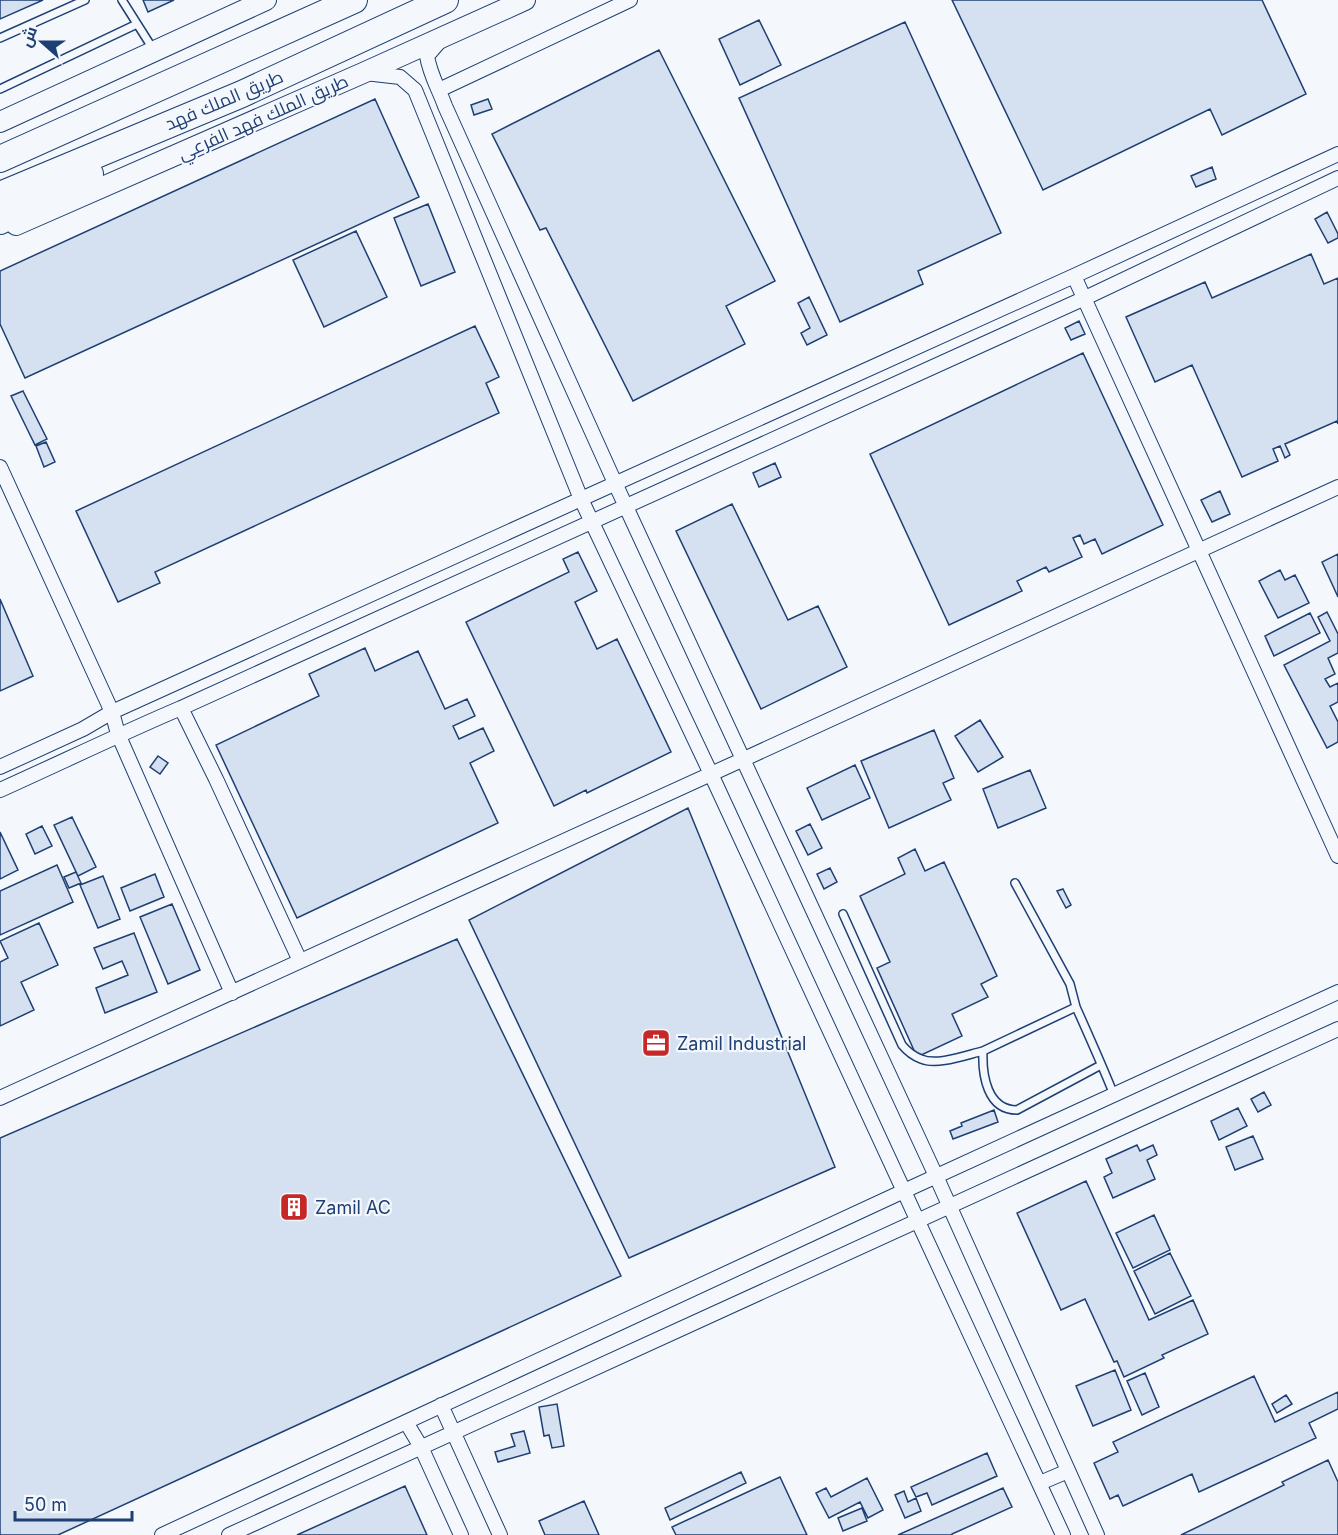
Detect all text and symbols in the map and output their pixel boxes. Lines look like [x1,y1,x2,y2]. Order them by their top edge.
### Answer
north arrow [12,12,72,72]
text: ش [15,23,41,50]
street label: طريق الملك فهد [162,66,287,136]
street label: طريق الملك فهد الفرعي [175,70,353,168]
office icon: Zamil Industrial [640,1027,672,1059]
place label: Zamil Industrial [677,1033,806,1054]
building icon: Zamil AC [278,1191,310,1223]
place label: Zamil AC [315,1197,391,1218]
scale bar [15,1484,132,1522]
text: 50 m [24,1494,67,1515]

